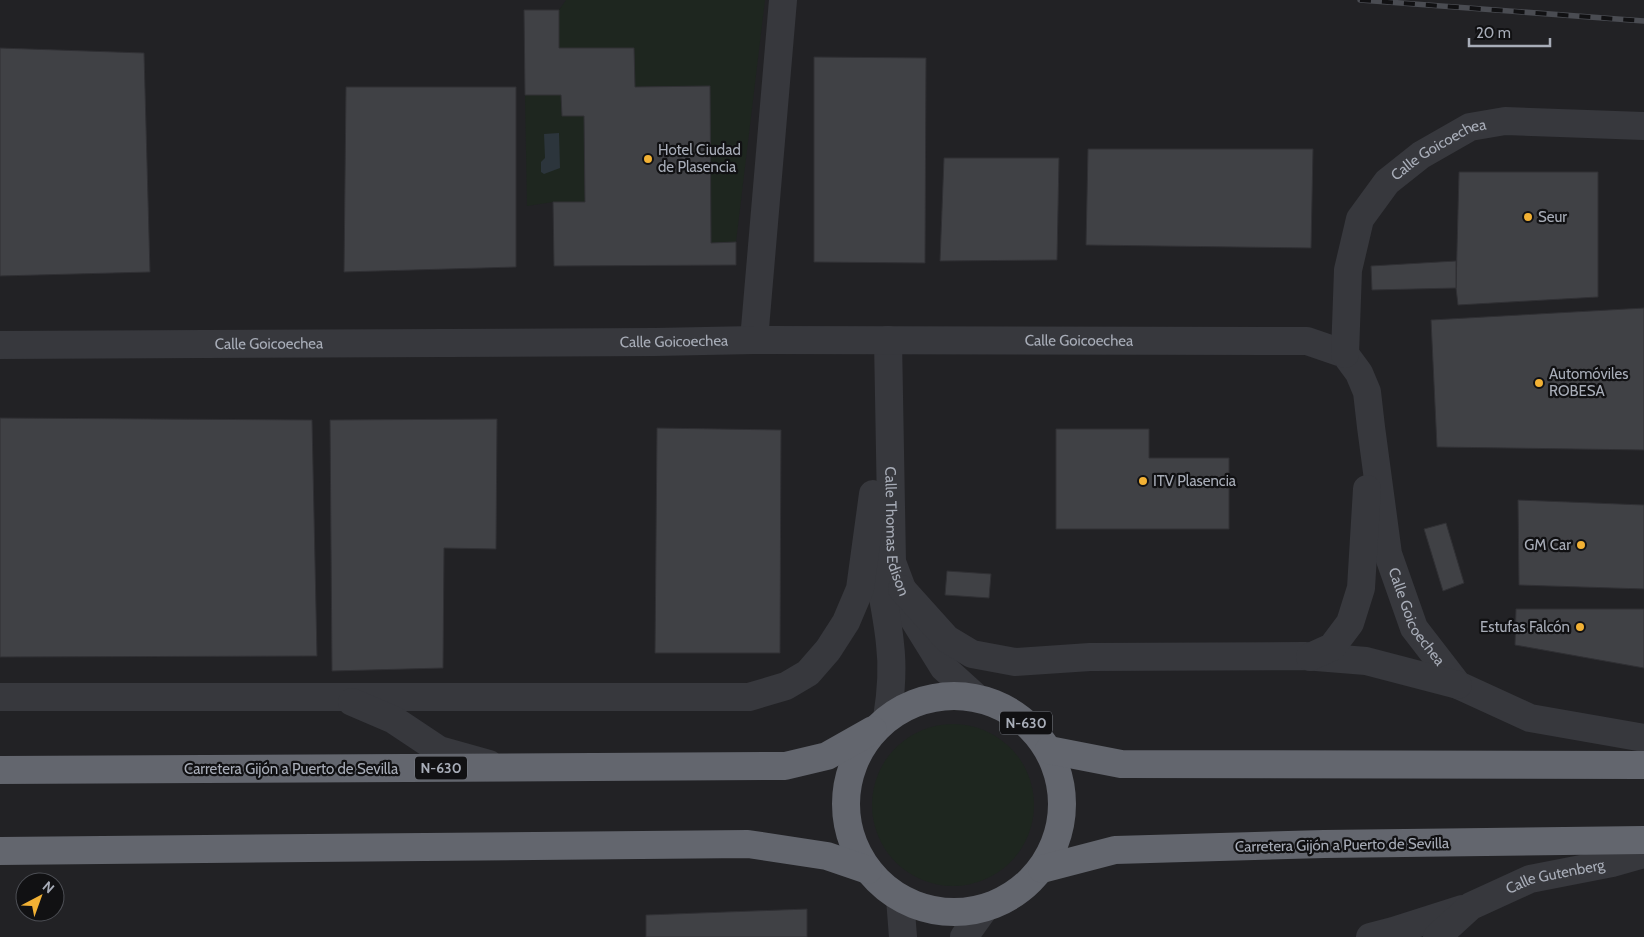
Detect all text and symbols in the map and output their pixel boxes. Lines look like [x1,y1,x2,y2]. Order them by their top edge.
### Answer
scale bar [1469,15,1550,47]
text: 20 m [1476,24,1511,42]
street label: Calle Goicoechea [1387,115,1488,184]
place label: Hotel Ciudad de Plasencia [658,141,741,176]
marker: Hotel Ciudad de Plasencia [642,153,654,165]
place label: Seur [1538,208,1567,226]
marker: Seur [1522,211,1534,223]
street label: Calle Goicoechea [1025,331,1134,350]
street label: Calle Goicoechea [620,332,729,351]
street label: Calle Goicoechea [215,335,324,353]
place label: Automóviles ROBESA [1549,365,1628,400]
marker: Automóviles ROBESA [1533,377,1545,389]
street label: Calle Thomas Edison [881,466,913,598]
place label: ITV Plasencia [1153,472,1237,490]
marker: ITV Plasencia [1137,475,1149,487]
place label: GM Car [1524,536,1571,554]
marker: GM Car [1575,539,1587,551]
street label: Calle Goicoechea [1384,565,1449,670]
place label: Estufas Falcón [1480,618,1570,636]
marker: Estufas Falcón [1574,621,1586,633]
road number: N-630 [1000,711,1052,734]
road number: N-630 [415,756,467,780]
street label: Carretera Gijón a Puerto de Sevilla [184,760,399,778]
street label: Carretera Gijón a Puerto de Sevilla [1235,834,1450,856]
street label: Calle Gutenberg [1503,856,1607,898]
north arrow [15,872,65,922]
text: N [39,877,58,897]

